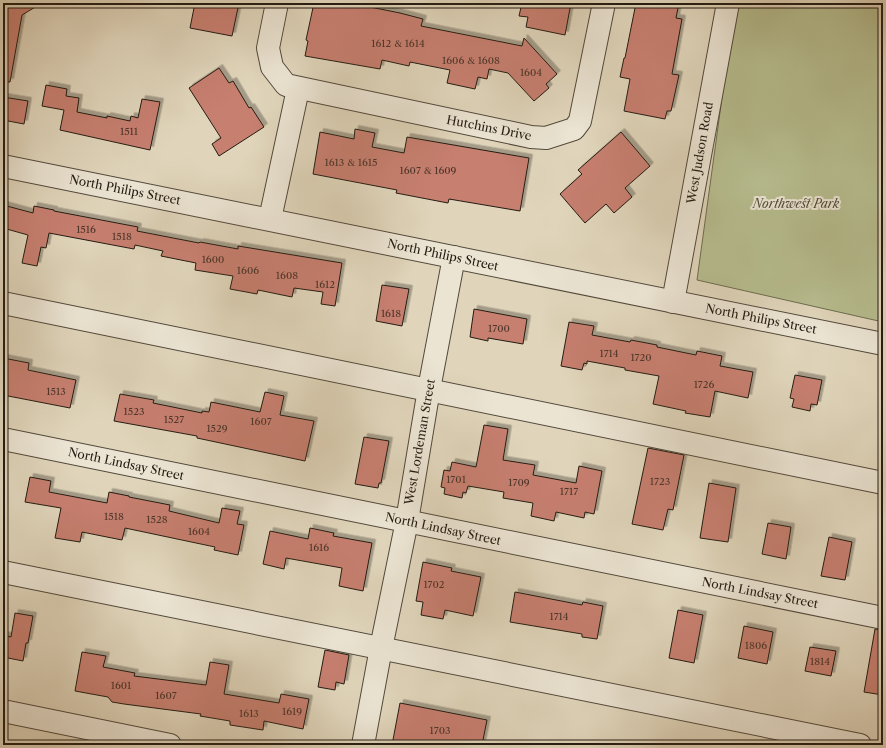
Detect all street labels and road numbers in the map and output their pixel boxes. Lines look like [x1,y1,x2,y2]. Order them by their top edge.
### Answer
street label: West Judson Road [683,100,716,206]
street label: Hutchins Drive [445,112,533,143]
street label: North Philips Street [68,171,183,208]
street label: North Philips Street [386,235,501,274]
street label: North Philips Street [704,300,819,337]
street label: West Lordeman Street [401,377,438,507]
street label: North Lindsay Street [67,444,186,483]
street label: North Lindsay Street [384,509,503,548]
street label: North Lindsay Street [701,574,820,611]

